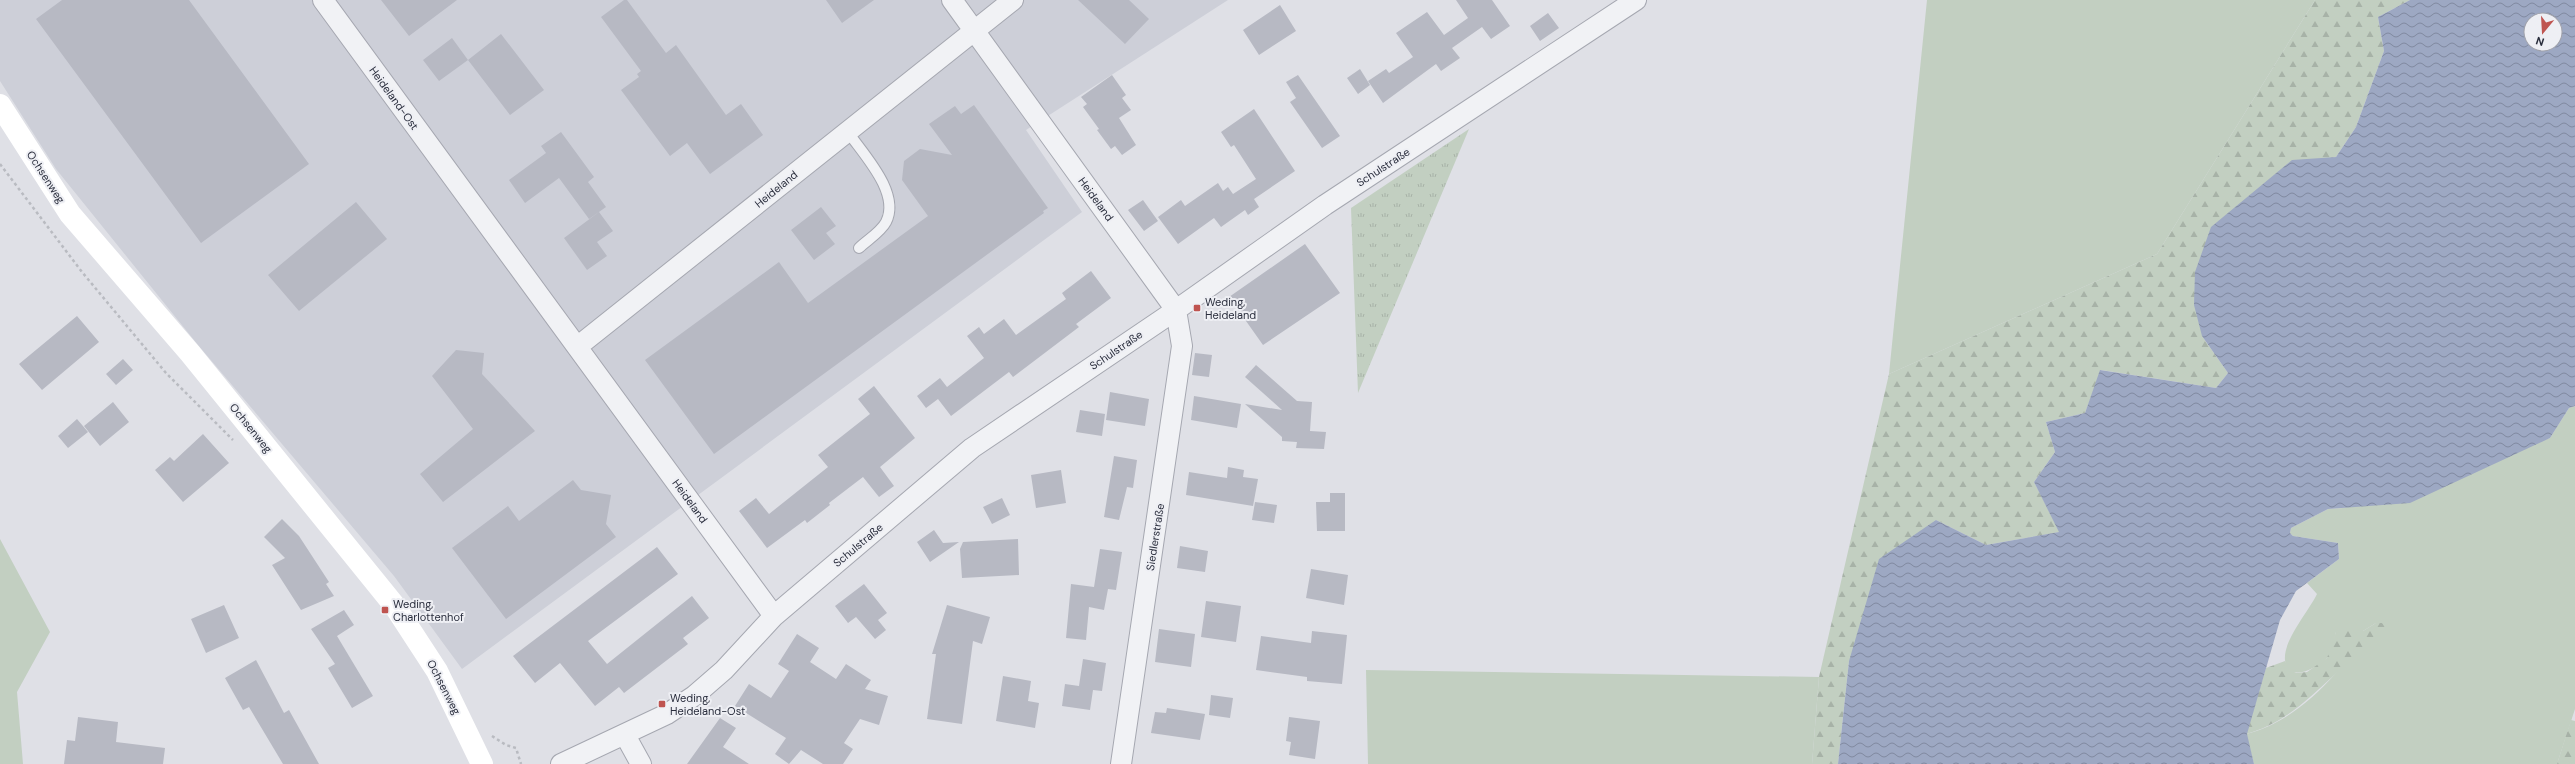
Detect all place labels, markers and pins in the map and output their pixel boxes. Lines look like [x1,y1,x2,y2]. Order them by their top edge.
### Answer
place label: Weding, Heideland [1205,295,1256,322]
marker: Weding, Heideland [1192,303,1202,313]
place label: Weding, Charlottenhof [393,597,464,624]
marker: Weding, Charlottenhof [380,605,390,615]
place label: Weding, Heideland-Ost [670,691,745,718]
marker: Weding, Heideland-Ost [657,699,667,709]

